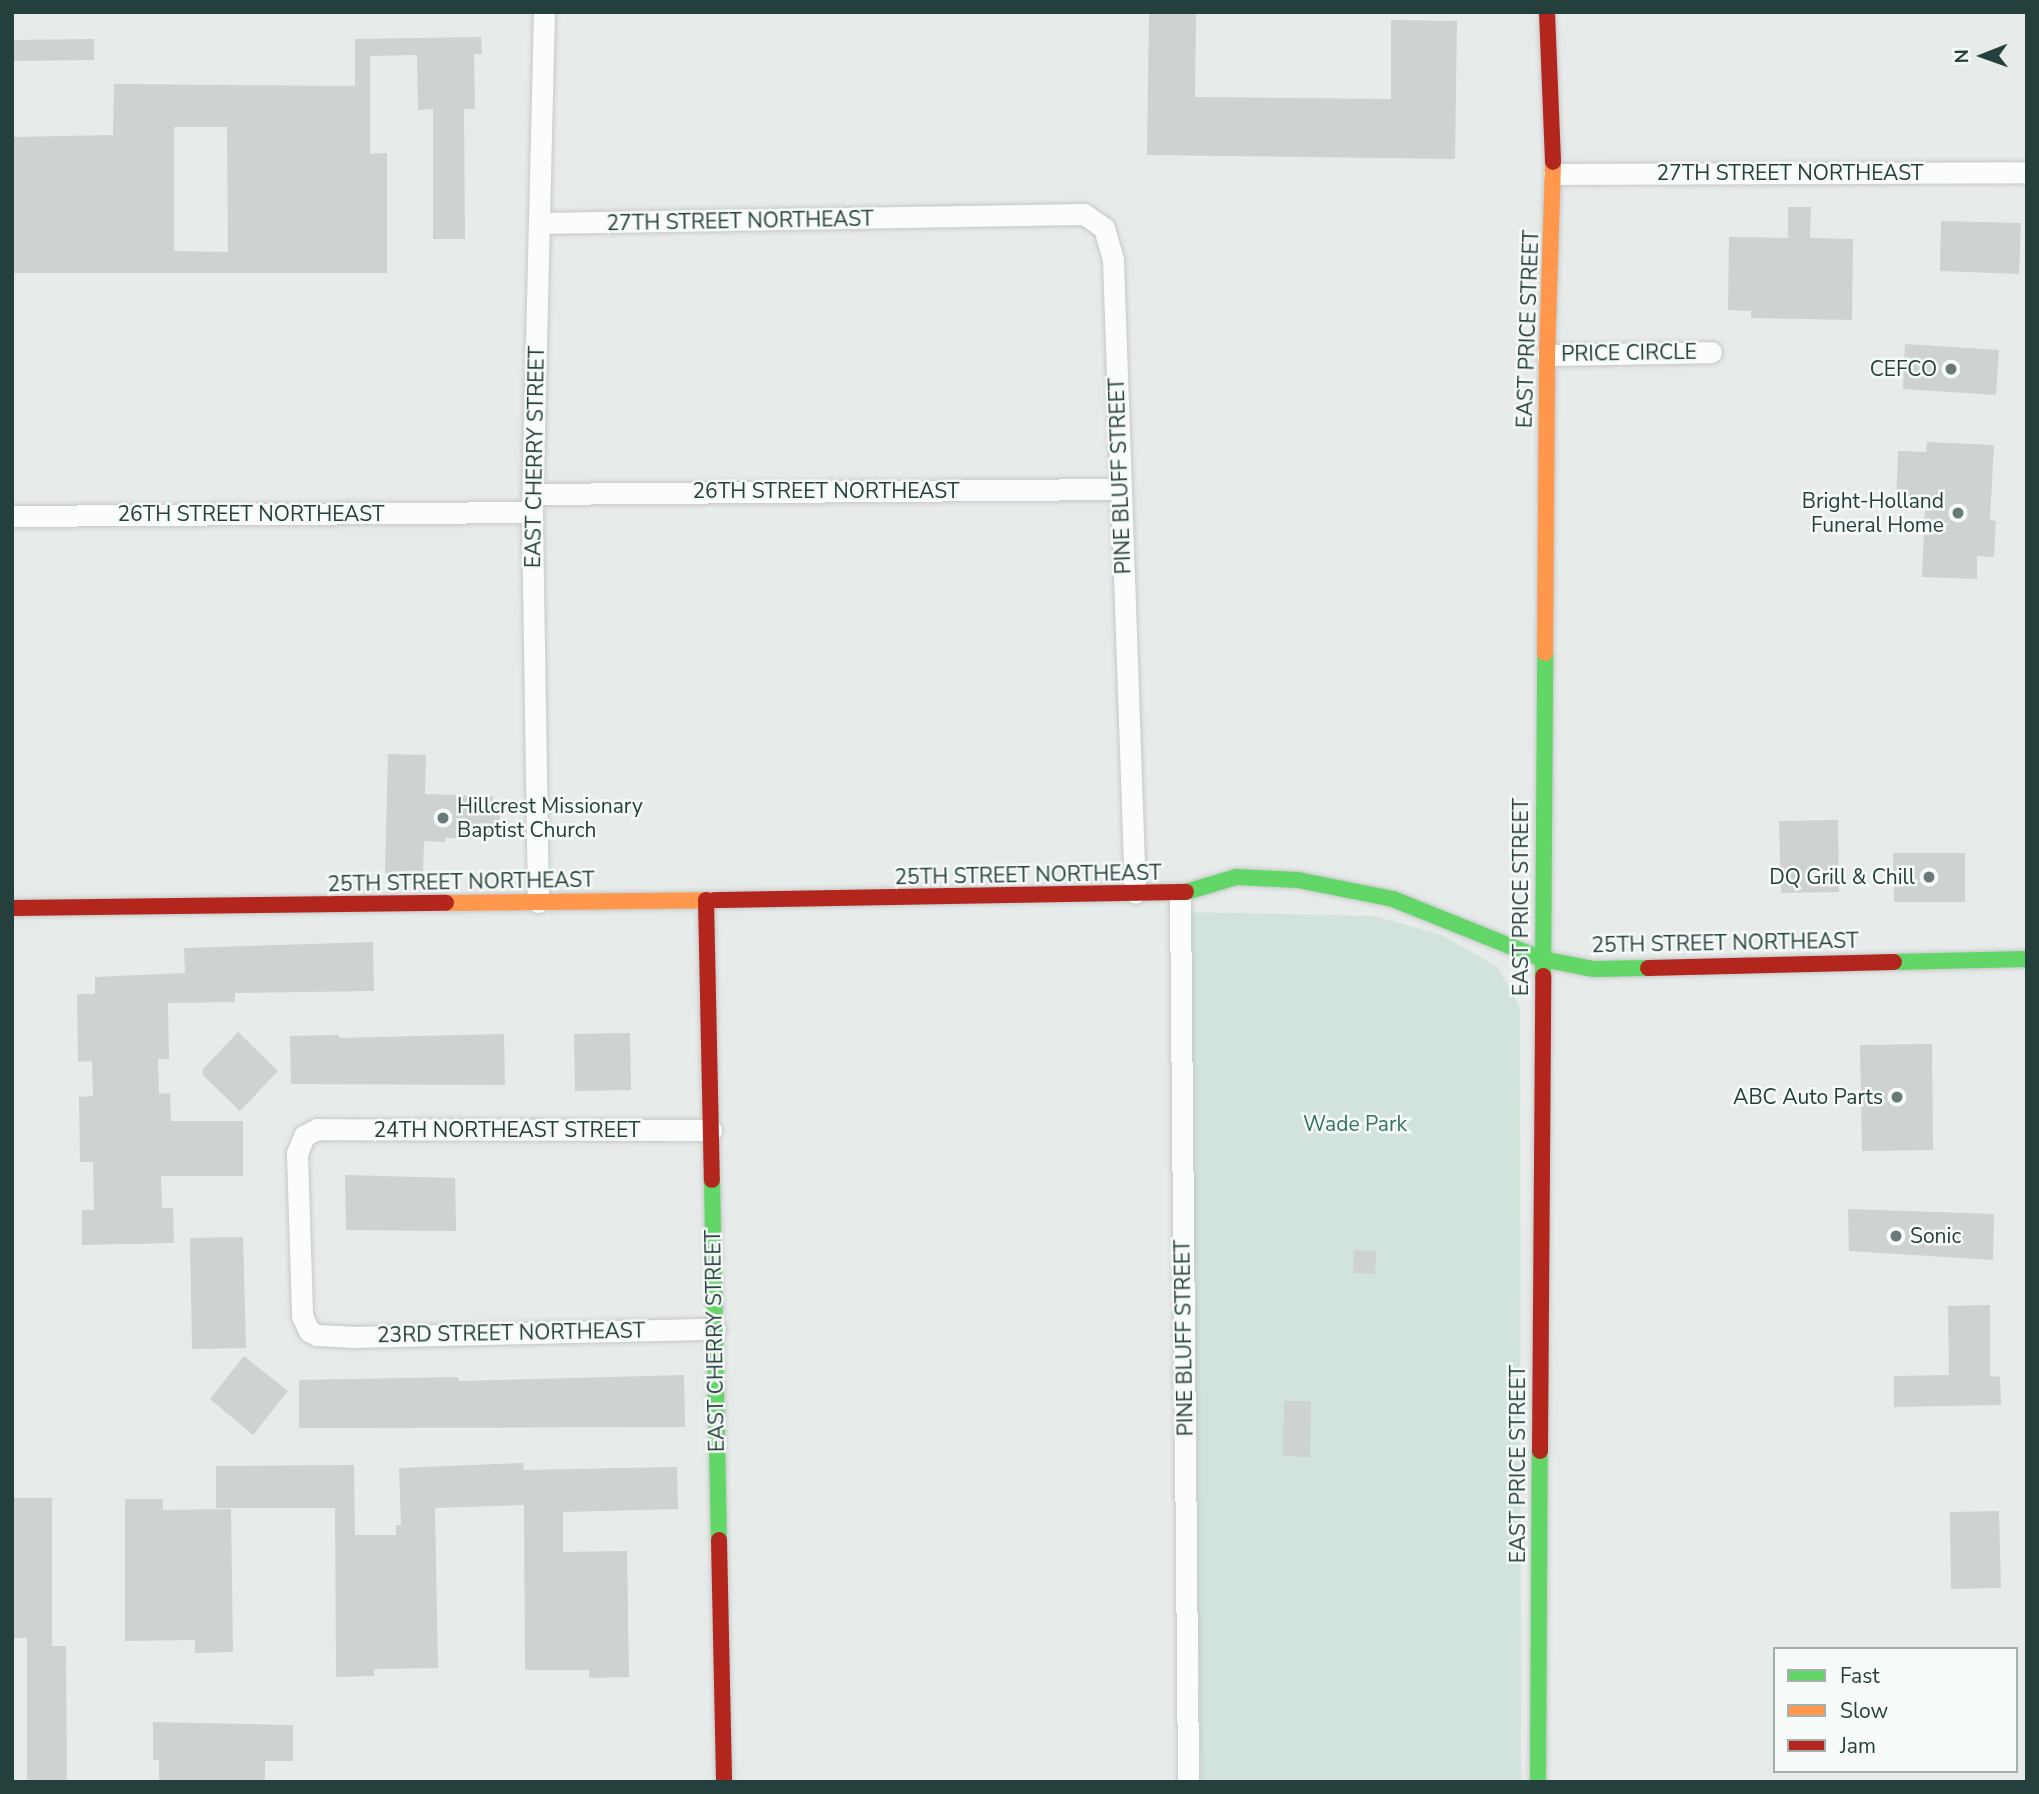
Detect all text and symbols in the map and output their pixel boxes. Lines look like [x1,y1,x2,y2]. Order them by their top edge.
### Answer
north arrow [1948,21,2018,91]
text: N [1949,49,1975,64]
street label: 27TH STREET NORTHEAST [1656,160,1924,186]
street label: 27TH STREET NORTHEAST [606,206,874,236]
street label: EAST PRICE STREET [1512,229,1544,429]
street label: PRICE CIRCLE [1561,339,1697,367]
street label: EAST CHERRY STREET [520,346,550,568]
place label: CEFCO [1870,356,1937,382]
marker: CEFCO [1943,361,1959,377]
street label: PINE BLUFF STREET [1104,377,1136,575]
street label: 26TH STREET NORTHEAST [692,478,960,504]
place label: Bright-Holland Funeral Home [1802,488,1944,538]
street label: 26TH STREET NORTHEAST [117,501,385,527]
marker: Bright-Holland Funeral Home [1950,505,1966,521]
place label: Hillcrest Missionary Baptist Church [457,793,643,843]
street label: EAST PRICE STREET [1508,798,1534,996]
marker: Hillcrest Missionary Baptist Church [435,810,451,826]
street label: 25TH STREET NORTHEAST [894,860,1162,890]
place label: DQ Grill & Chill [1769,864,1915,890]
street label: 25TH STREET NORTHEAST [327,867,595,897]
marker: DQ Grill & Chill [1921,869,1937,885]
street label: 25TH STREET NORTHEAST [1591,928,1859,958]
place label: ABC Auto Parts [1733,1084,1883,1110]
marker: ABC Auto Parts [1889,1089,1905,1105]
park label: Wade Park [1303,1111,1407,1137]
street label: 24TH NORTHEAST STREET [373,1117,641,1143]
place label: Sonic [1910,1223,1961,1249]
marker: Sonic [1888,1228,1904,1244]
street label: EAST CHERRY STREET [700,1230,730,1452]
street label: PINE BLUFF STREET [1170,1239,1198,1437]
street label: 23RD STREET NORTHEAST [377,1318,645,1348]
street label: EAST PRICE STREET [1505,1365,1531,1563]
legend [1773,1647,2018,1773]
text: Fast [1840,1662,1880,1690]
text: Slow [1840,1697,1888,1725]
text: Jam [1840,1732,1876,1760]

